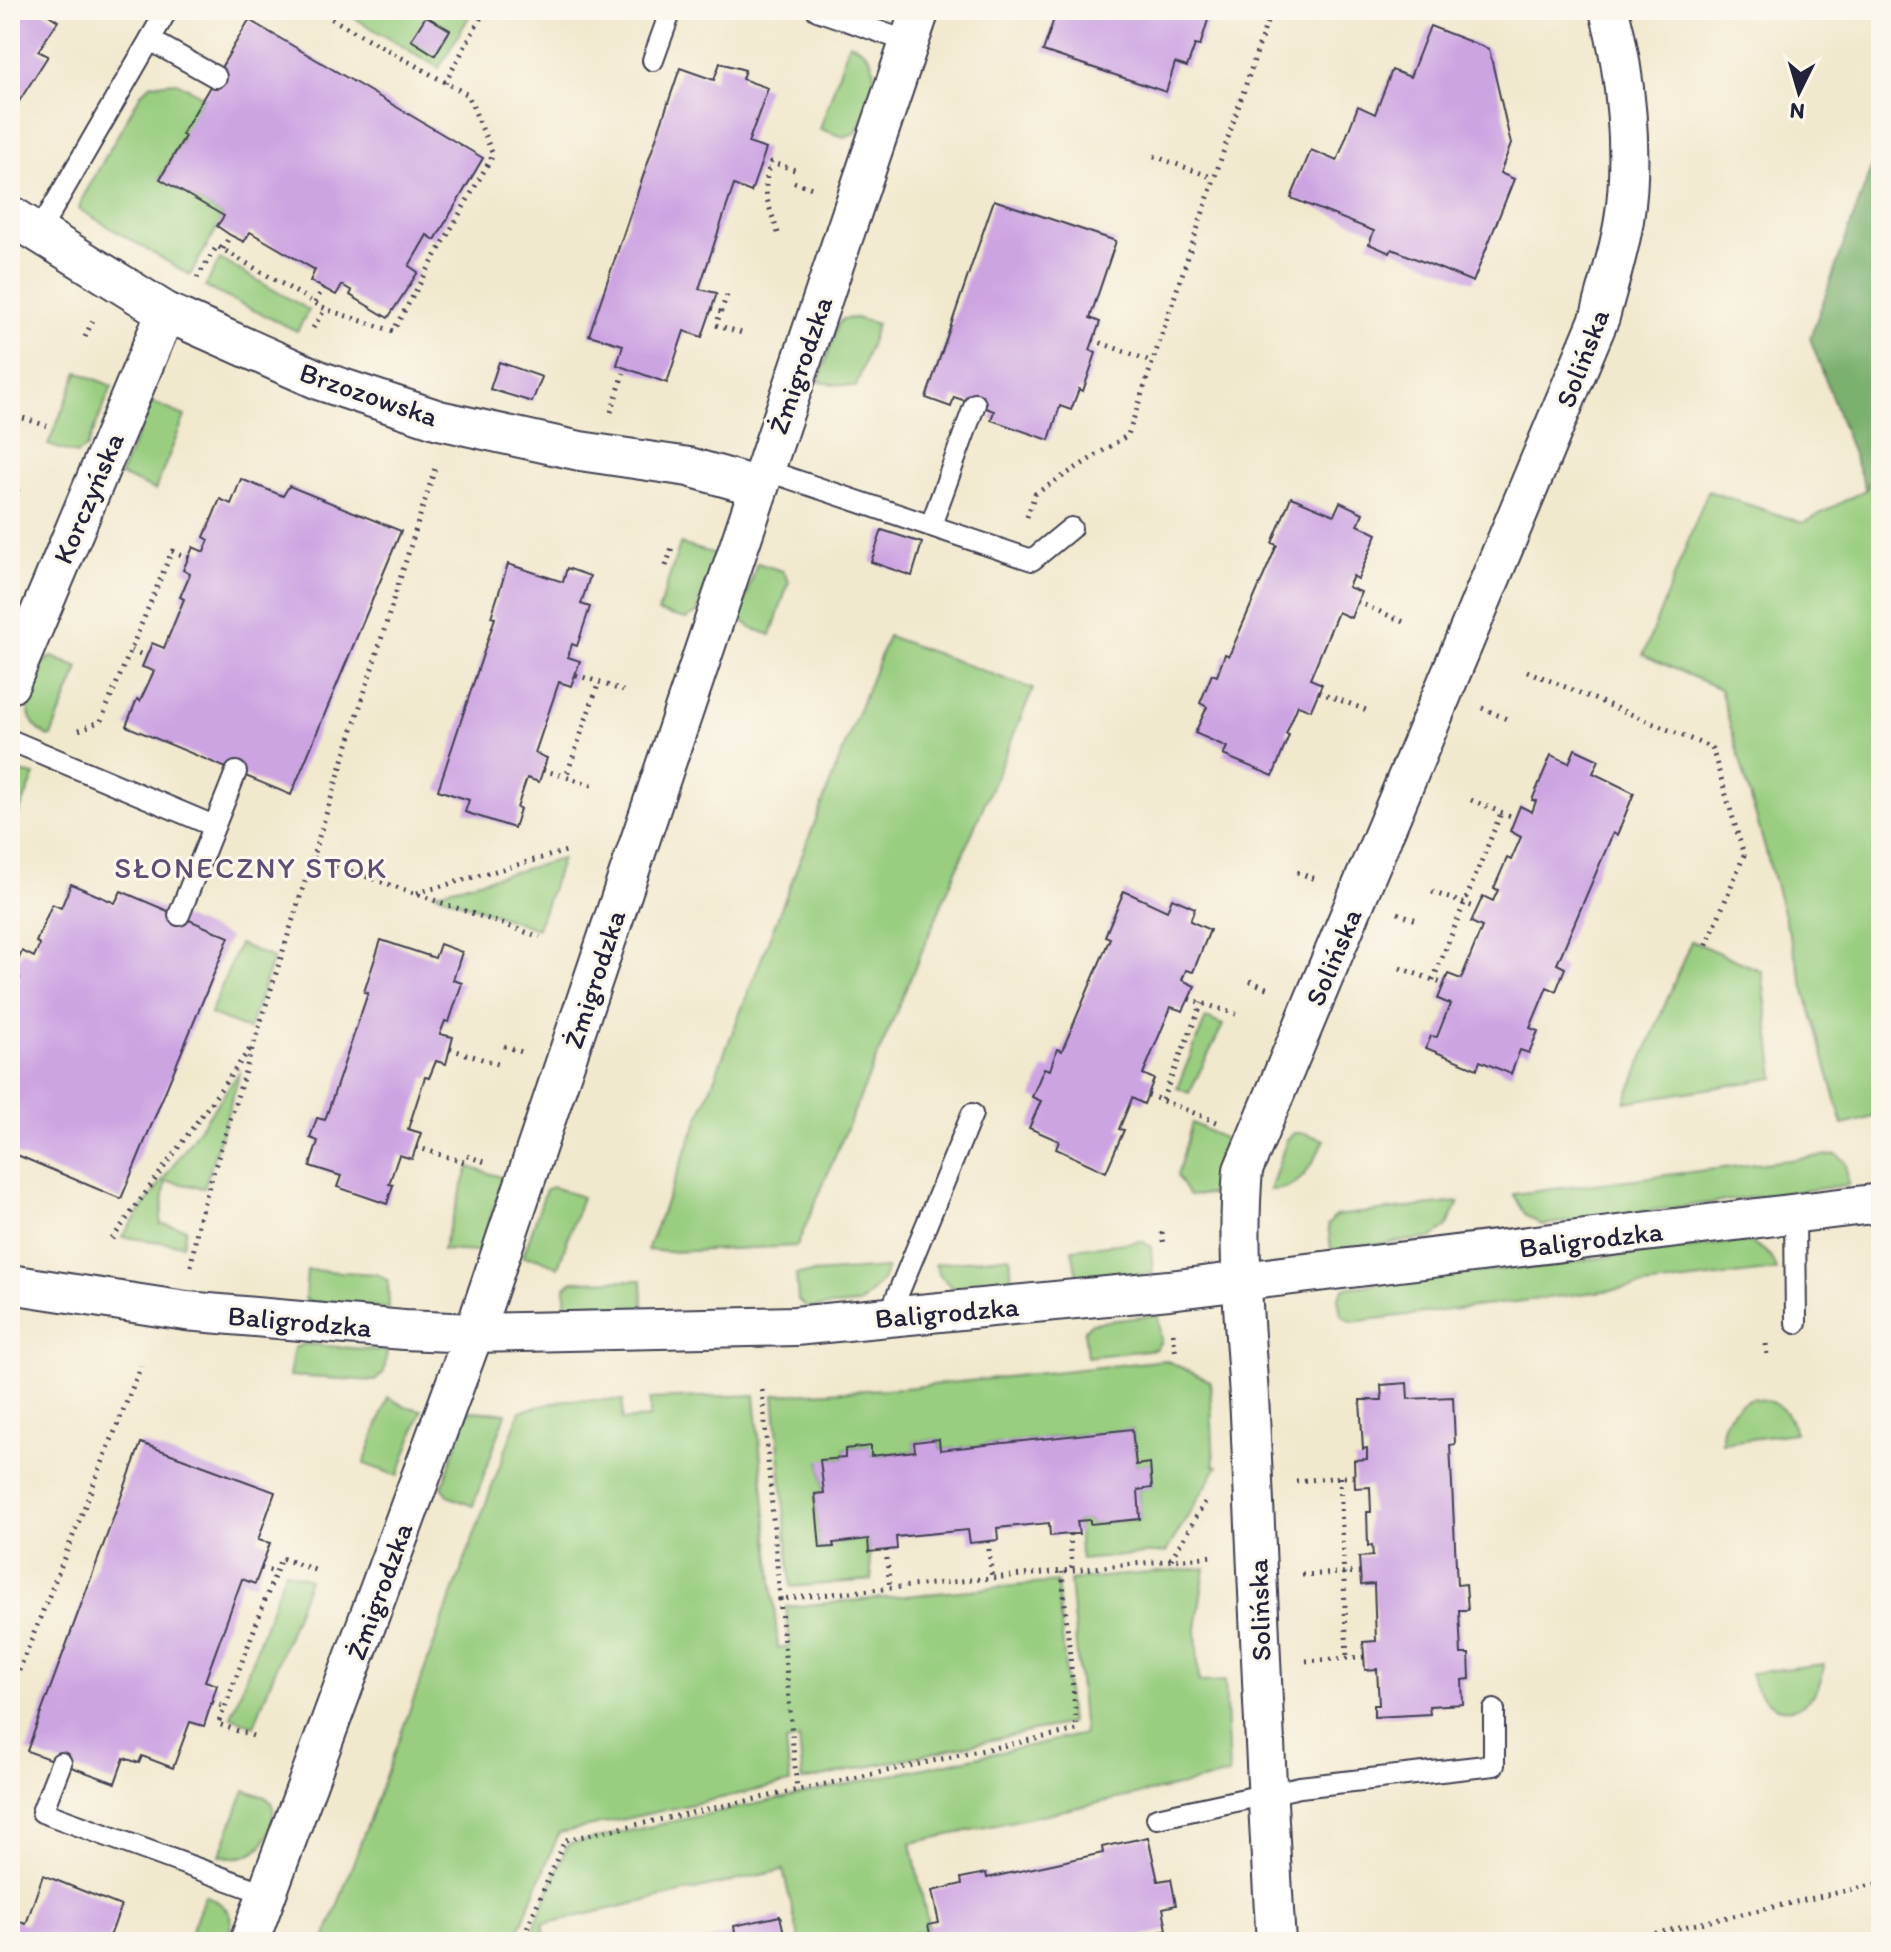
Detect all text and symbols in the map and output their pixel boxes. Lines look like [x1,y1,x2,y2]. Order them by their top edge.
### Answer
north arrow [1759,52,1839,132]
text: N [1789,97,1806,126]
street label: Żmigrodzka [761,291,840,438]
street label: Solińska [1548,304,1616,412]
street label: Brzozowska [295,354,443,434]
street label: Korczyńska [45,427,131,569]
district label: SŁONECZNY STOK [114,849,388,886]
street label: Solińska [1297,903,1369,1011]
street label: Żmigrodzka [556,905,632,1052]
street label: Baligrodzka [1517,1213,1665,1265]
street label: Baligrodzka [873,1289,1021,1335]
street label: Baligrodzka [226,1298,374,1344]
street label: Żmigrodzka [338,1517,420,1664]
street label: Solińska [1240,1558,1278,1662]

